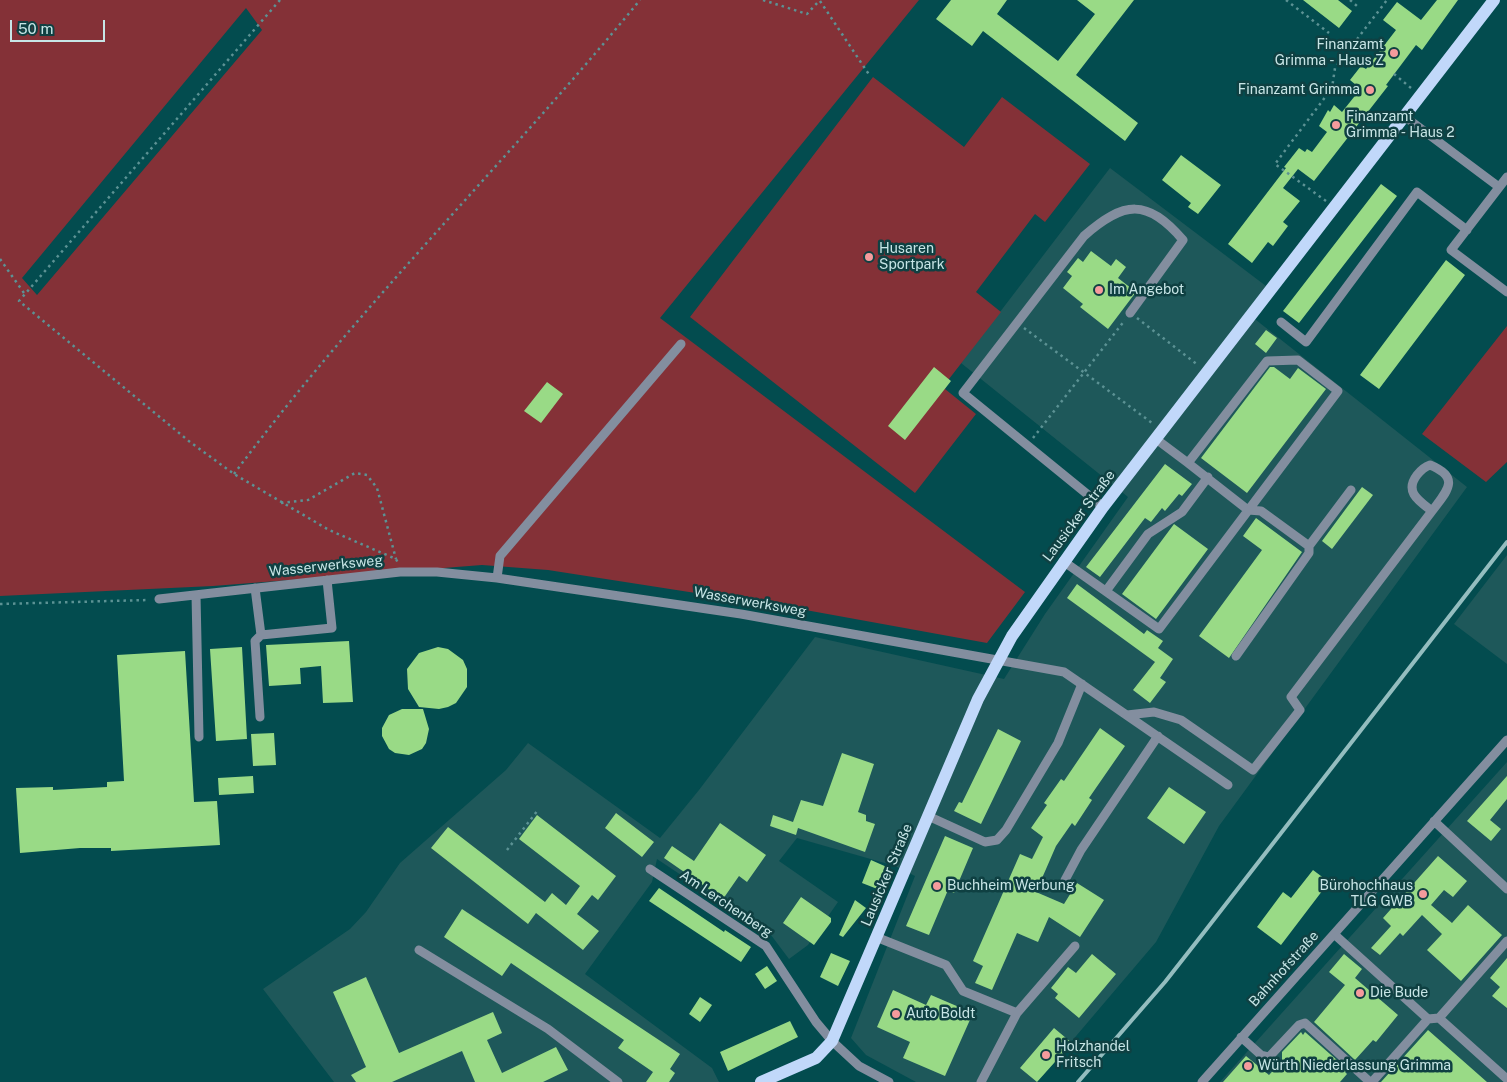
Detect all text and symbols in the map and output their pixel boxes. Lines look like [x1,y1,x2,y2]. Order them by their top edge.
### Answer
scale bar [12,10,108,42]
text: 50 m [18,20,53,37]
place label: Finanzamt Grimma - Haus Z [1275,37,1384,70]
marker: Finanzamt Grimma - Haus Z [1388,47,1400,59]
place label: Finanzamt Grimma [1238,82,1360,98]
marker: Finanzamt Grimma [1364,84,1376,96]
place label: Finanzamt Grimma - Haus 2 [1346,109,1455,142]
marker: Finanzamt Grimma - Haus 2 [1330,119,1342,131]
place label: Husaren Sportpark [879,241,945,274]
marker: Husaren Sportpark [863,251,875,263]
place label: Im Angebot [1109,282,1184,298]
marker: Im Angebot [1093,284,1105,296]
street label: Lausicker Straße [1039,467,1119,565]
street label: Wasserwerksweg [268,552,384,580]
street label: Wasserwerksweg [692,584,808,620]
street label: Lausicker Straße [858,821,916,929]
street label: Am Lerchenberg [676,867,776,941]
place label: Buchheim Werbung [947,878,1075,894]
place label: Bürohochhaus TLG GWB [1320,878,1413,910]
marker: Buchheim Werbung [931,880,943,892]
marker: Bürohochhaus TLG GWB [1417,888,1429,900]
street label: Bahnhofstraße [1246,928,1322,1010]
place label: Die Bude [1370,985,1428,1001]
marker: Die Bude [1354,987,1366,999]
place label: Auto Boldt [906,1006,976,1022]
marker: Auto Boldt [890,1008,902,1020]
place label: Holzhandel Fritsch [1056,1039,1130,1072]
marker: Holzhandel Fritsch [1040,1049,1052,1061]
place label: Würth Niederlassung Grimma [1258,1058,1451,1074]
marker: Würth Niederlassung Grimma [1242,1060,1254,1072]

